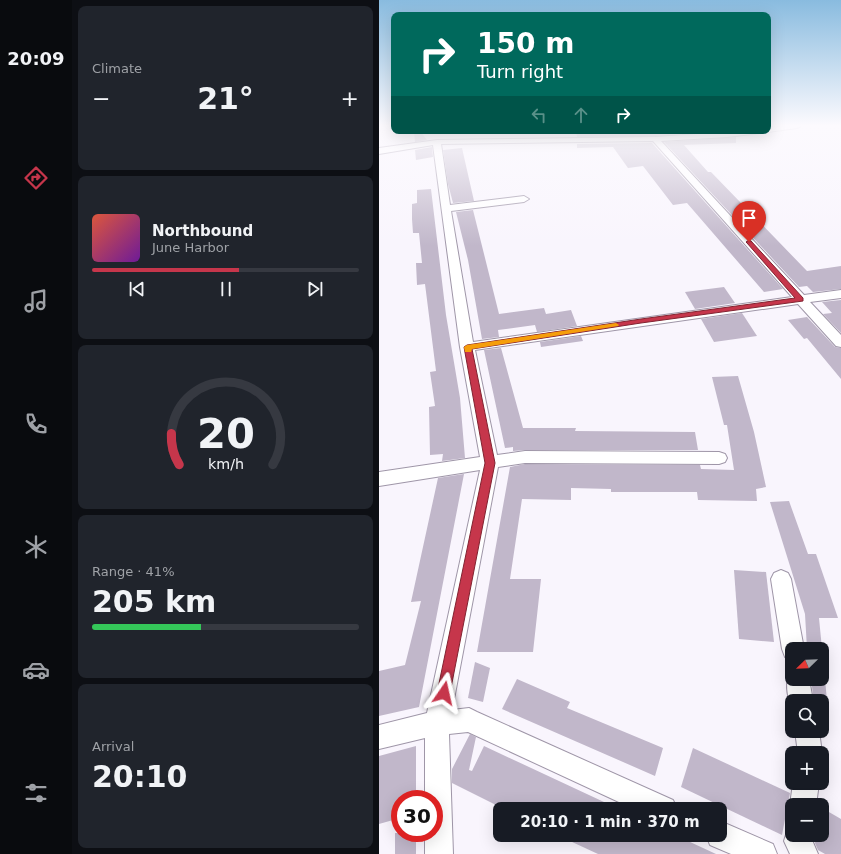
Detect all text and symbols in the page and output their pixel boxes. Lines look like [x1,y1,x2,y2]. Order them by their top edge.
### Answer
text: 150 m [477,27,574,60]
icon: right [411,28,463,80]
text: 20:09 [7,48,65,69]
text: Climate [92,61,142,76]
text: Turn right [477,61,563,82]
text: 21° [197,81,254,116]
text: − [92,86,110,111]
text: + [341,86,359,111]
icon: left [528,104,550,126]
icon: ahead [570,104,592,126]
icon: right [612,104,634,126]
icon: directions [22,164,50,192]
pin [732,201,766,242]
icon: arrive [738,207,760,229]
text: Northbound [152,222,253,240]
text: June Harbor [152,240,229,255]
icon: previous [126,278,148,300]
icon: pause [215,278,237,300]
icon: next [304,278,326,300]
icon: music [22,287,50,315]
text: 20 [197,409,254,458]
icon: phone [22,410,50,438]
text: km/h [207,456,244,472]
icon: climate [22,533,50,561]
text: Range · 41% [92,564,175,579]
text: 205 km [92,584,216,619]
north arrow [785,642,829,686]
map controls [785,642,829,842]
icon: car [22,656,50,684]
position arrow [423,672,465,714]
button: search [785,694,829,738]
text: Arrival [92,739,134,754]
button: + [785,746,829,790]
text: 20:10 [92,759,188,794]
icon: filters [22,779,50,807]
speed limit sign: 30 [391,790,443,842]
button: − [785,798,829,842]
text: 20:10 · 1 min · 370 m [520,813,700,831]

